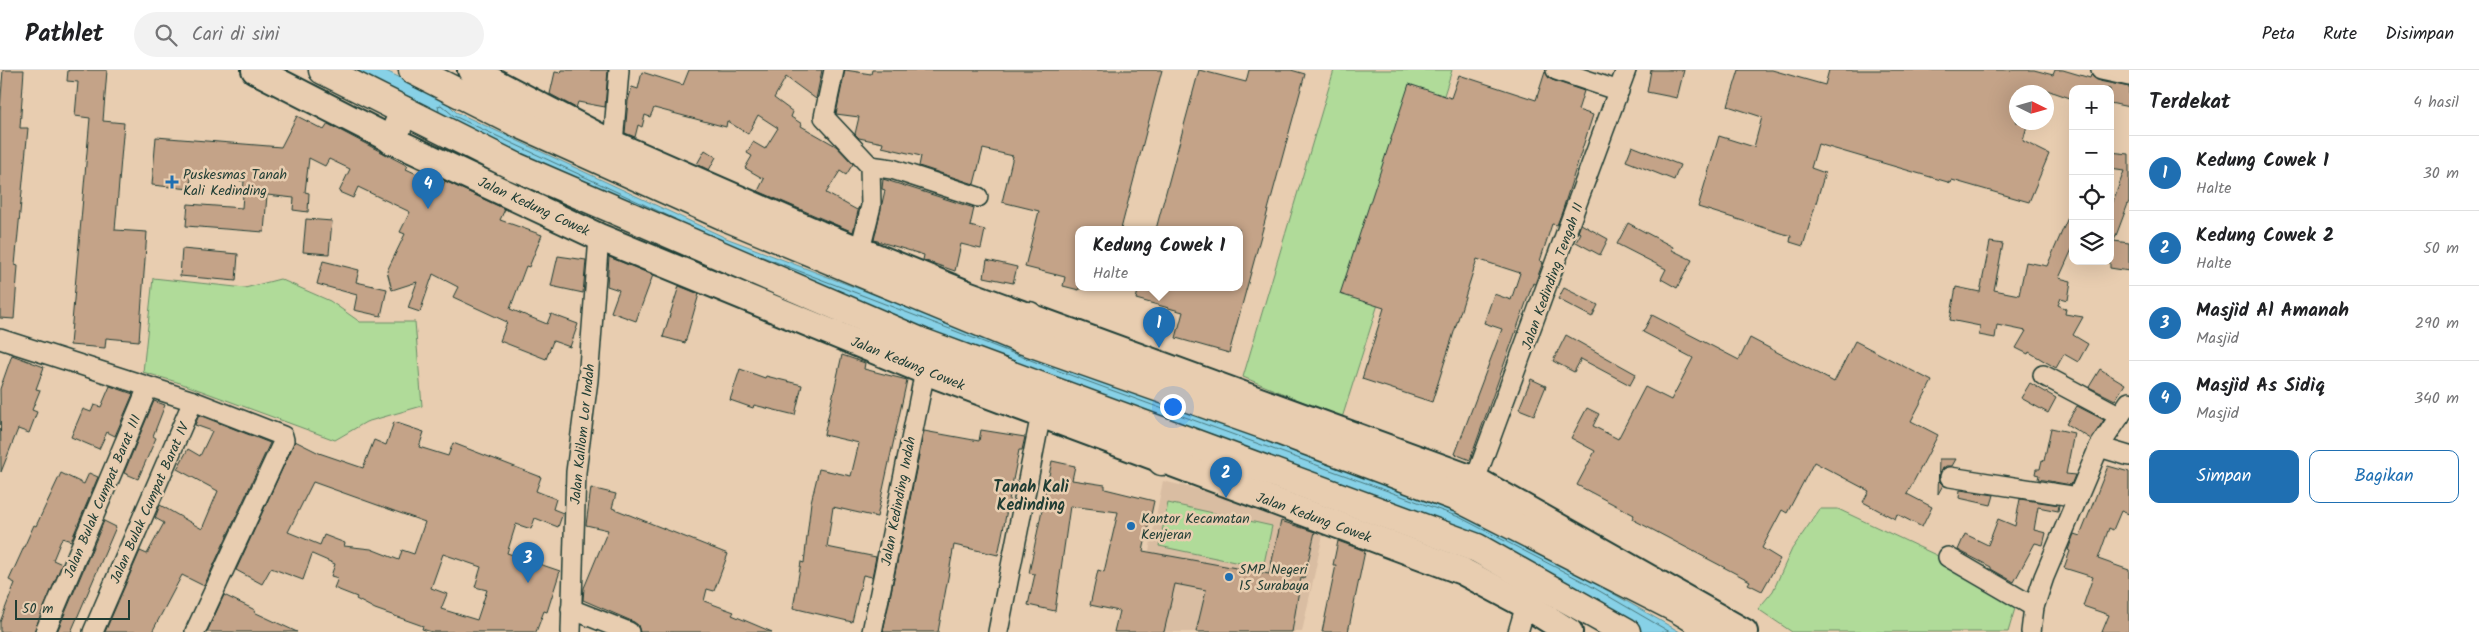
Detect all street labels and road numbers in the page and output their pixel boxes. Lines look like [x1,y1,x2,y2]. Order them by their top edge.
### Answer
street label: Jalan Kedung Cowek [474,171,594,243]
street label: Jalan Kedinding Tengah II [1516,200,1590,353]
street label: Jalan Kedung Cowek [847,331,968,397]
street label: Jalan Kalilom Lor Indah [565,363,601,506]
street label: Jalan Bulak Cumpat Barat III [59,411,147,581]
street label: Jalan Bulak Cumpat Barat IV [104,418,196,587]
street label: Jalan Kedinding Indah [876,435,922,568]
street label: Jalan Kedung Cowek [1253,487,1375,549]

